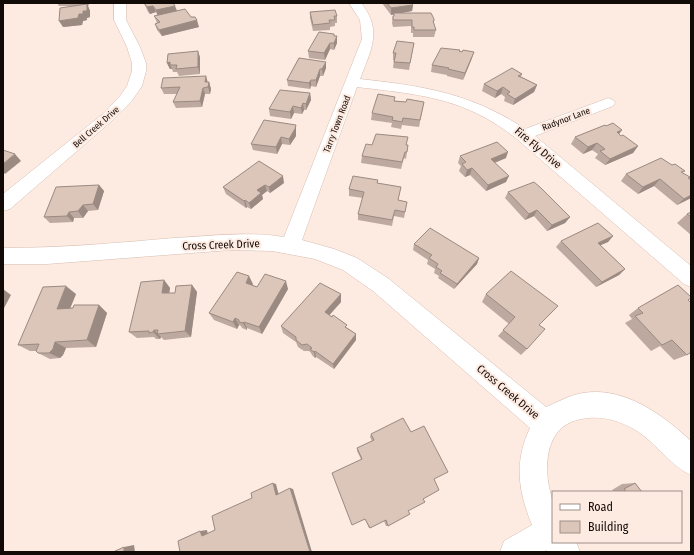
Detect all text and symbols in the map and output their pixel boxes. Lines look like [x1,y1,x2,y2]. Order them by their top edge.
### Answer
street label: Tarry Town Road [322,94,353,154]
street label: Bell Creek Drive [71,104,122,150]
street label: Radynor Lane [541,105,592,133]
street label: Fire Fly Drive [512,125,564,171]
street label: Cross Creek Drive [182,237,260,253]
street label: Cross Creek Drive [474,362,542,422]
legend [552,491,682,543]
text: Road [588,500,613,514]
text: Building [588,520,629,534]

